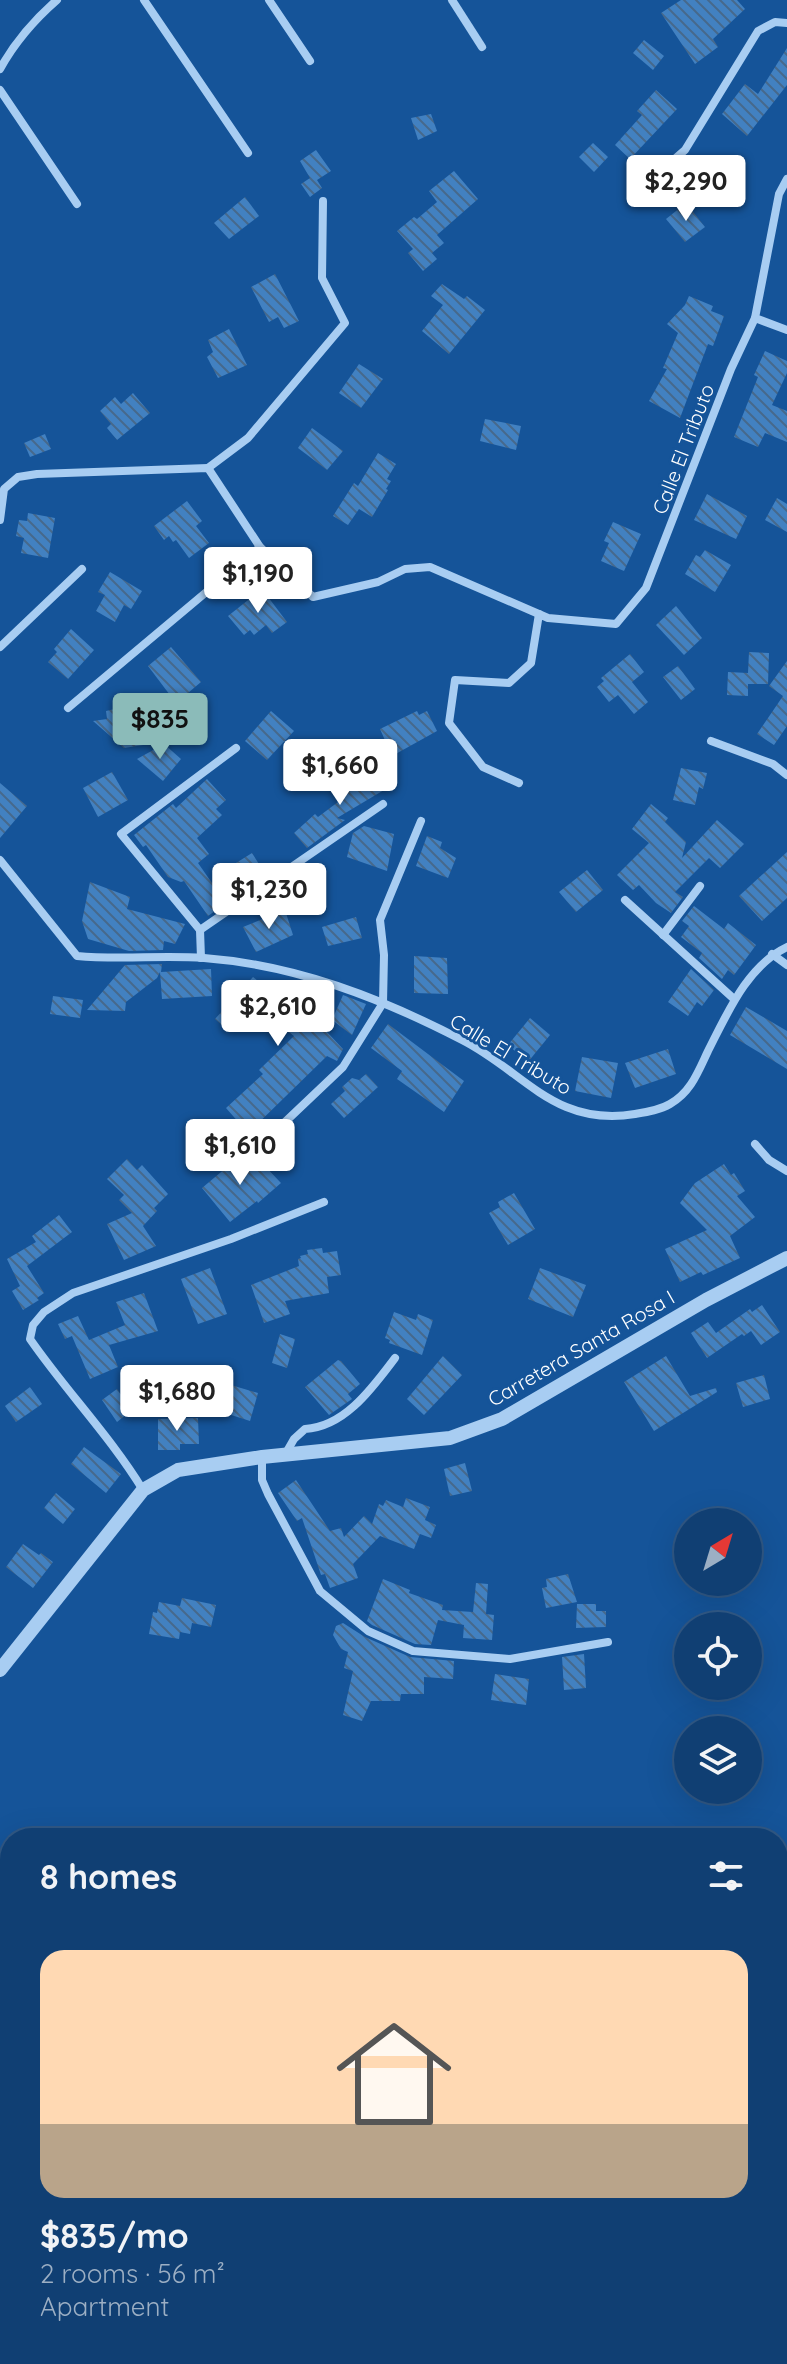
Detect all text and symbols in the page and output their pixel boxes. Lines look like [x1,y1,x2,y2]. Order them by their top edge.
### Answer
pin: $2,290 [621,155,751,223]
text: $2,290 [645,164,728,197]
street label: Calle El Tributo [647,380,719,518]
pin: $1,190 [193,547,323,615]
text: $1,190 [222,556,294,589]
pin: $835 [113,693,207,761]
text: $835 [131,702,189,735]
pin: $1,660 [275,739,405,807]
text: $1,660 [301,748,379,781]
pin: $1,230 [204,863,334,931]
text: $1,230 [230,872,308,905]
pin: $2,610 [213,980,343,1048]
text: $2,610 [239,989,317,1022]
street label: Calle El Tributo [446,1008,576,1100]
pin: $1,610 [175,1119,305,1187]
text: $1,610 [204,1128,276,1161]
street label: Carretera Santa Rosa I [483,1284,679,1412]
pin: $1,680 [112,1365,242,1433]
text: $1,680 [138,1374,216,1407]
north arrow [674,1508,762,1596]
map controls [674,1508,762,1804]
button: locate [674,1612,762,1700]
button: layers [674,1716,762,1804]
icon: filters [704,1854,748,1898]
text: 8 homes [40,1855,177,1898]
icon: home [322,2002,466,2146]
text: $835/mo [40,2214,189,2257]
text: 2 rooms · 56 m² [40,2257,225,2290]
text: Apartment [40,2290,169,2323]

